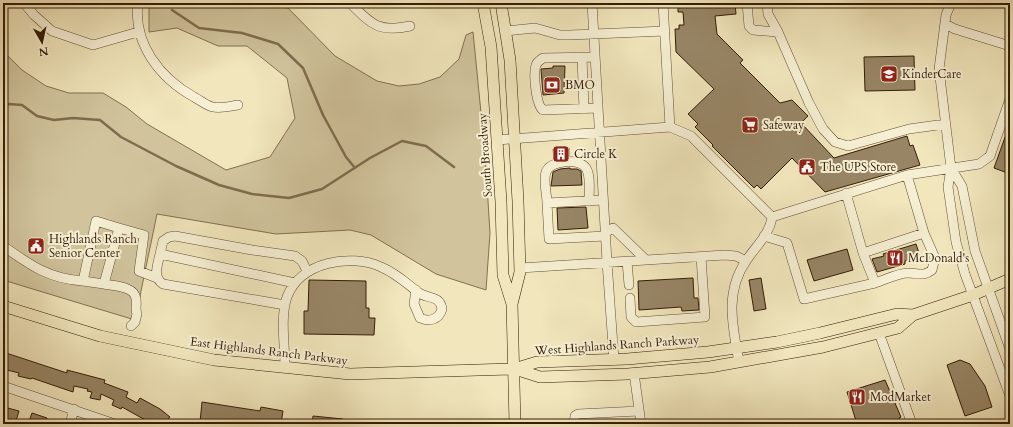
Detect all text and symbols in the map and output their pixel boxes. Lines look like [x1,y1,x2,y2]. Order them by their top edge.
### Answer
north arrow [22,22,62,62]
text: N [37,43,49,60]
school or university icon: KinderCare [879,64,899,84]
place label: KinderCare [902,66,962,82]
bank icon: BMO [542,75,562,95]
place label: BMO [565,77,595,93]
street label: South Broadway [474,112,496,198]
supermarket icon: Safeway [740,115,760,135]
place label: Safeway [763,117,805,133]
building icon: Circle K [551,144,571,164]
place label: Circle K [574,146,617,162]
public building icon: The UPS Store [797,157,817,177]
place label: The UPS Store [820,159,896,175]
place label: Highlands Ranch Senior Center [49,231,137,261]
public building icon: Highlands Ranch Senior Center [26,236,46,256]
restaurant icon: McDonald's [885,248,905,268]
place label: McDonald's [908,250,969,266]
street label: West Highlands Ranch Parkway [533,331,700,359]
street label: East Highlands Ranch Parkway [189,333,349,369]
restaurant icon: ModMarket [847,387,867,407]
place label: ModMarket [870,389,931,405]

